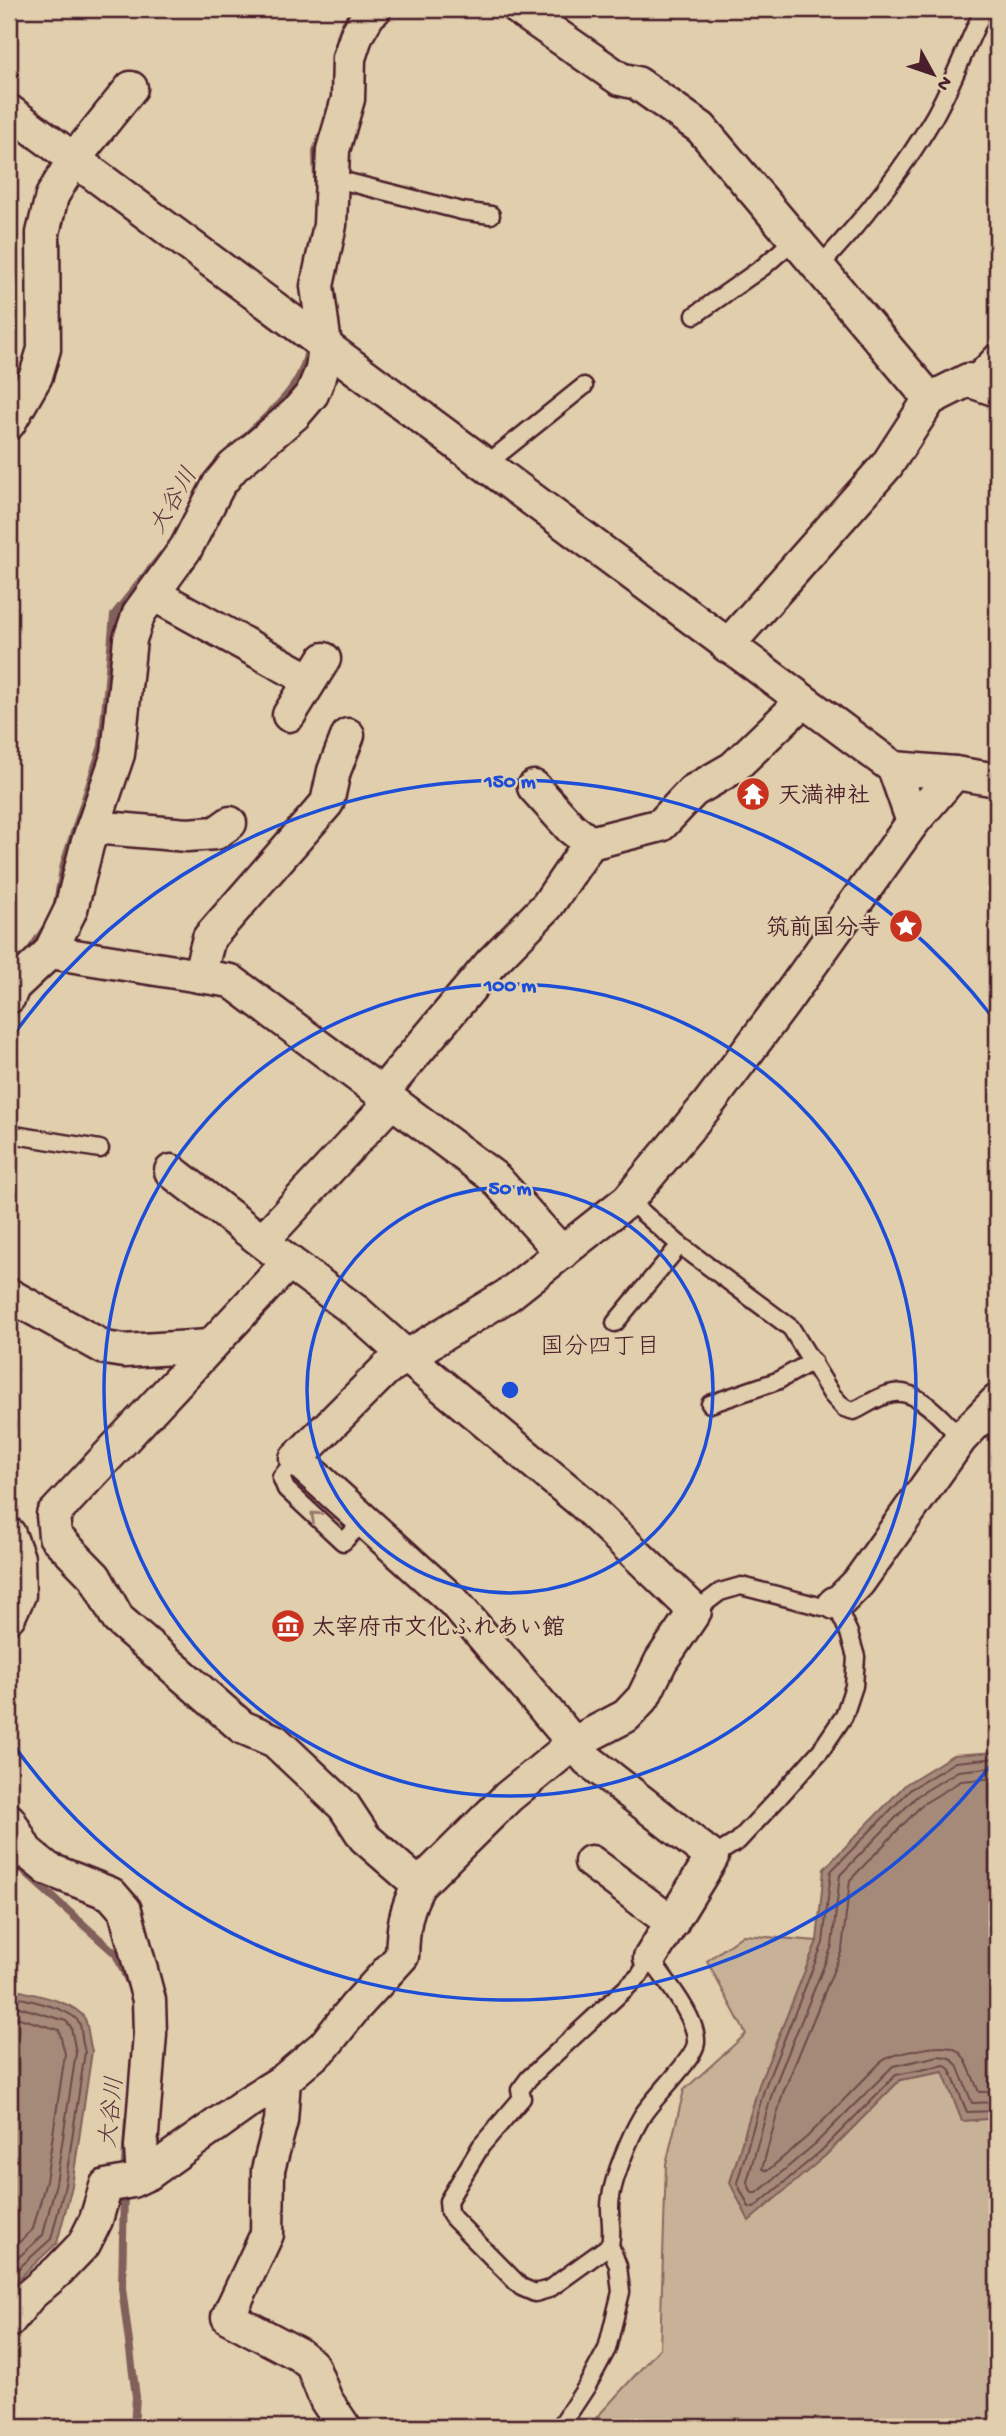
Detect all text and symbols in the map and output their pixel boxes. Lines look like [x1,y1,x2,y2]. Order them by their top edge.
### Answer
north arrow [898,38,968,108]
text: N [931,71,956,95]
water label: 大谷川 [144,463,206,540]
text: 150 m [483,771,536,796]
temple icon: 天満神社 [734,775,772,813]
place label: 天満神社 [778,783,870,811]
place icon: 筑前国分寺 [887,907,925,945]
place label: 筑前国分寺 [766,915,881,943]
text: 100 m [483,975,536,1000]
text: 50 m [489,1178,532,1203]
district label: 国分四丁目 [540,1334,660,1363]
centre of rings [498,1378,522,1402]
one-way arrow [310,1512,323,1525]
museum icon: 太宰府市文化ふれあい館 [269,1607,307,1645]
place label: 太宰府市文化ふれあい館 [312,1615,565,1643]
water label: 大谷川 [95,2075,132,2150]

